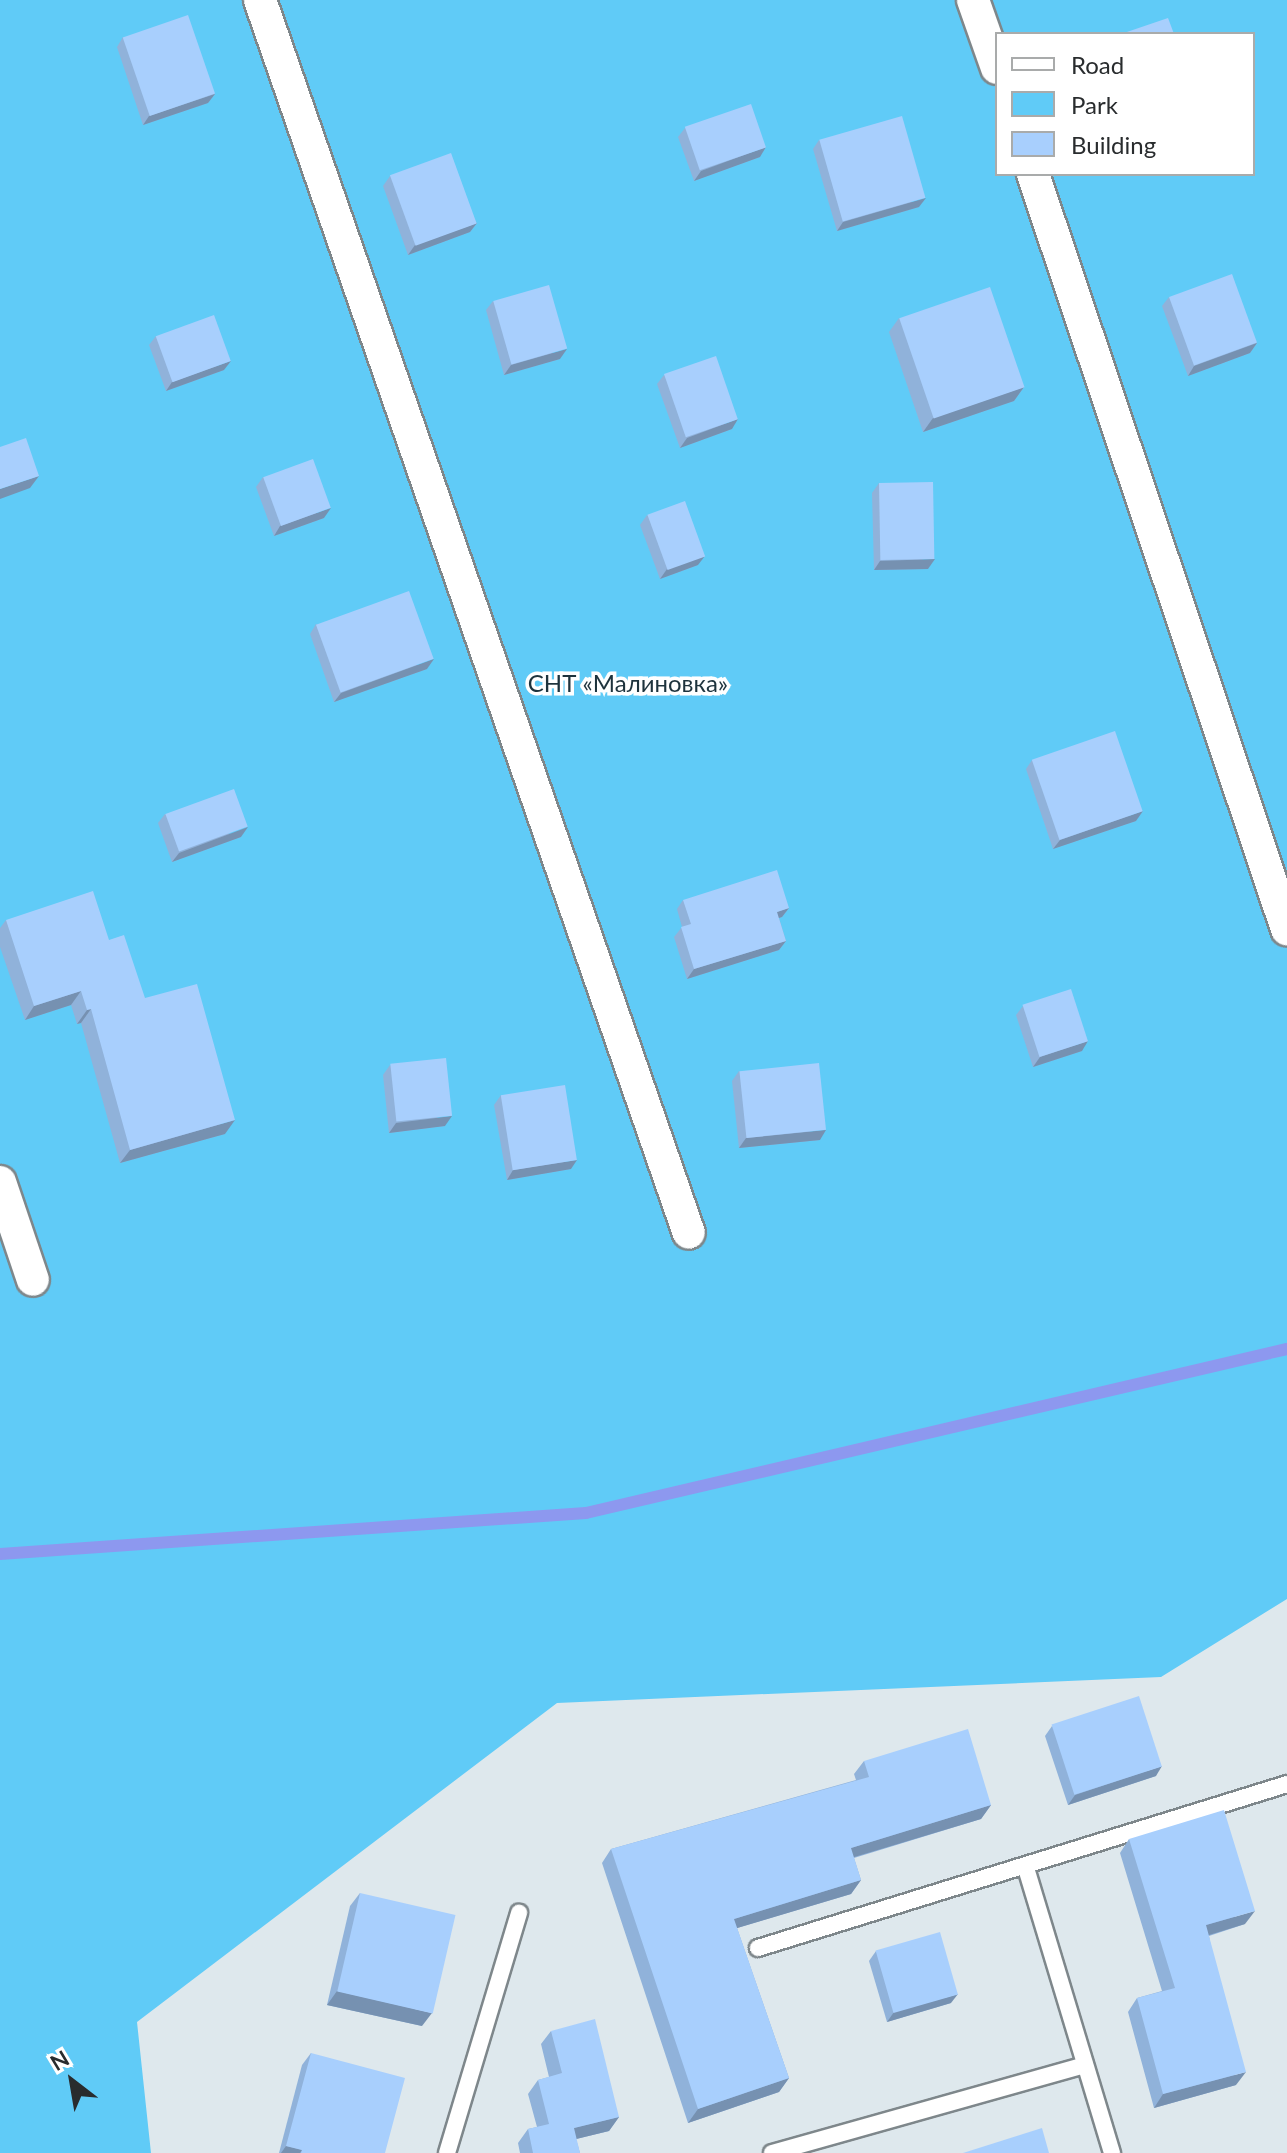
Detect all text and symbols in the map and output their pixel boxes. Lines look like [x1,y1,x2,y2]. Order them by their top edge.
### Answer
legend [995,32,1255,176]
text: Road [1071,50,1124,79]
text: Park [1071,90,1118,119]
text: Building [1071,130,1156,159]
park label: СНТ «Малиновка» [528,669,728,697]
north arrow [32,2041,112,2121]
text: N [45,2044,74,2076]

